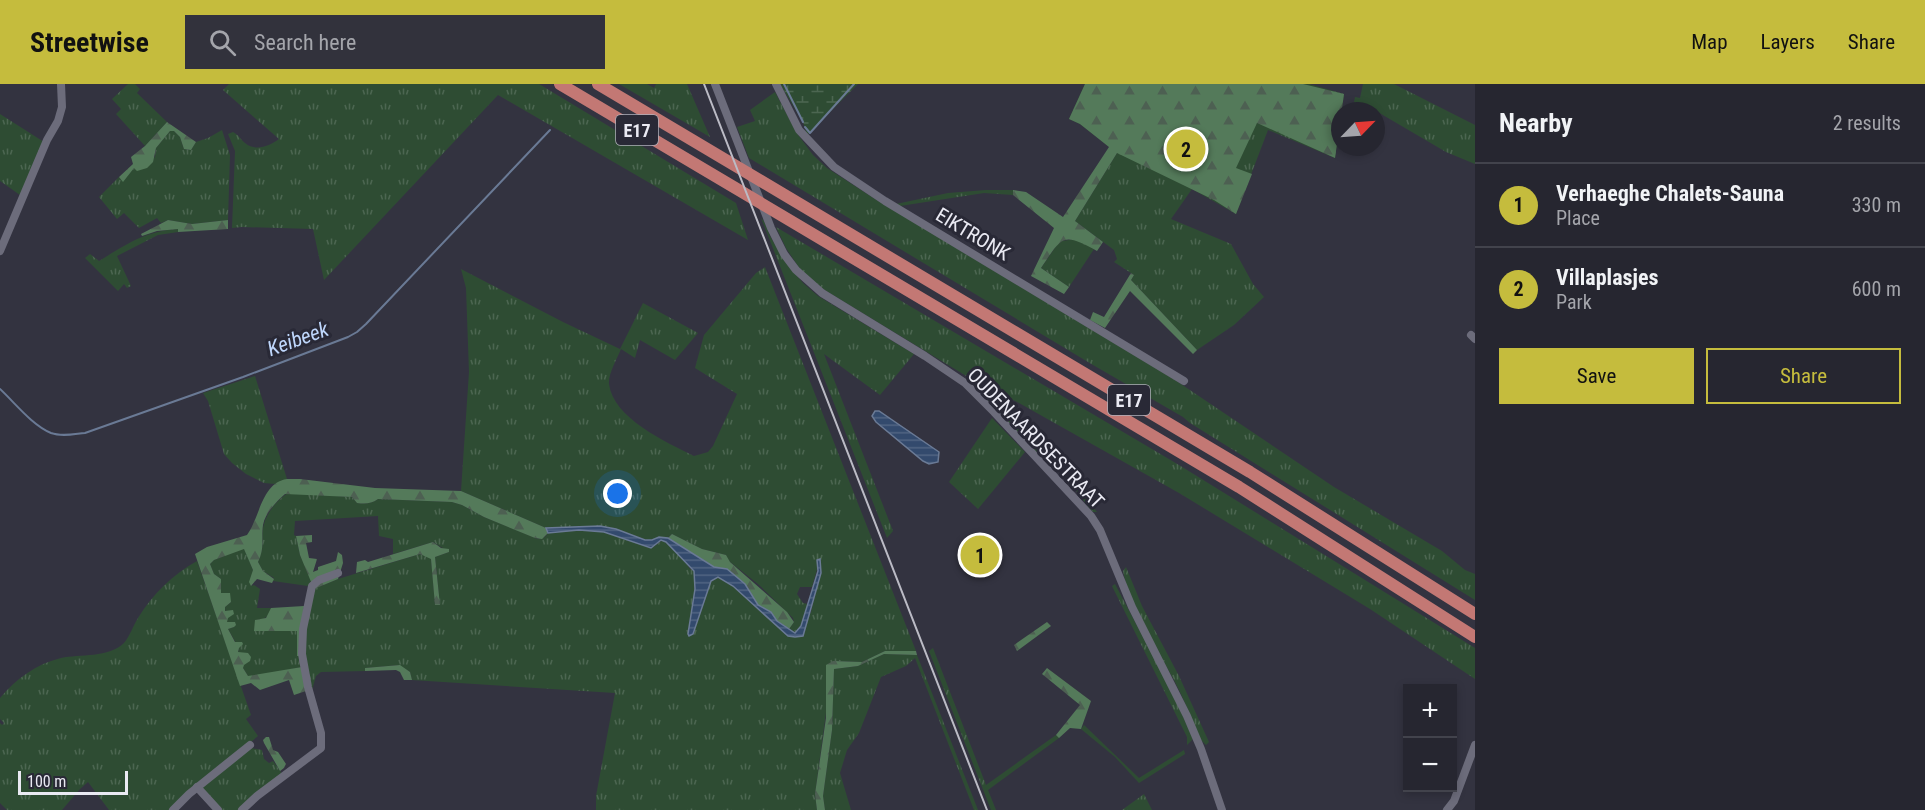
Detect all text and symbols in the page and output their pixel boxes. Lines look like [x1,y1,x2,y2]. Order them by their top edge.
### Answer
search box [185,15,605,69]
text: Streetwise [30,26,149,59]
icon: search [206,26,239,59]
text: Search here [254,30,356,55]
text: Map [1691,30,1728,54]
text: Layers [1761,30,1815,54]
text: Share [1848,30,1895,54]
north arrow [1331,102,1385,156]
text: Nearby [1499,108,1573,138]
text: 2 results [1833,111,1901,135]
road number: E17 [616,115,658,145]
pin: 2 [1166,126,1206,172]
text: Verhaeghe Chalets-Sauna [1556,181,1784,206]
text: 1 [1513,193,1524,217]
text: 330 m [1852,193,1901,217]
street label: EIKTRONK [932,203,1014,265]
text: Place [1556,206,1600,230]
text: Villaplasjes [1556,265,1658,290]
text: 2 [1513,277,1524,301]
text: 600 m [1852,277,1901,301]
text: Park [1556,290,1592,314]
water label: Keibeek [264,317,333,361]
button: Save [1499,348,1694,404]
button: Share [1706,348,1901,404]
street label: OUDENAARDSESTRAAT [963,363,1109,513]
road number: E17 [1108,385,1150,415]
your location [603,479,632,508]
pin: 1 [960,532,1000,578]
map controls [1403,684,1457,792]
button: + [1403,684,1457,738]
button: − [1403,738,1457,792]
scale bar [18,768,128,796]
text: 100 m [27,772,66,791]

